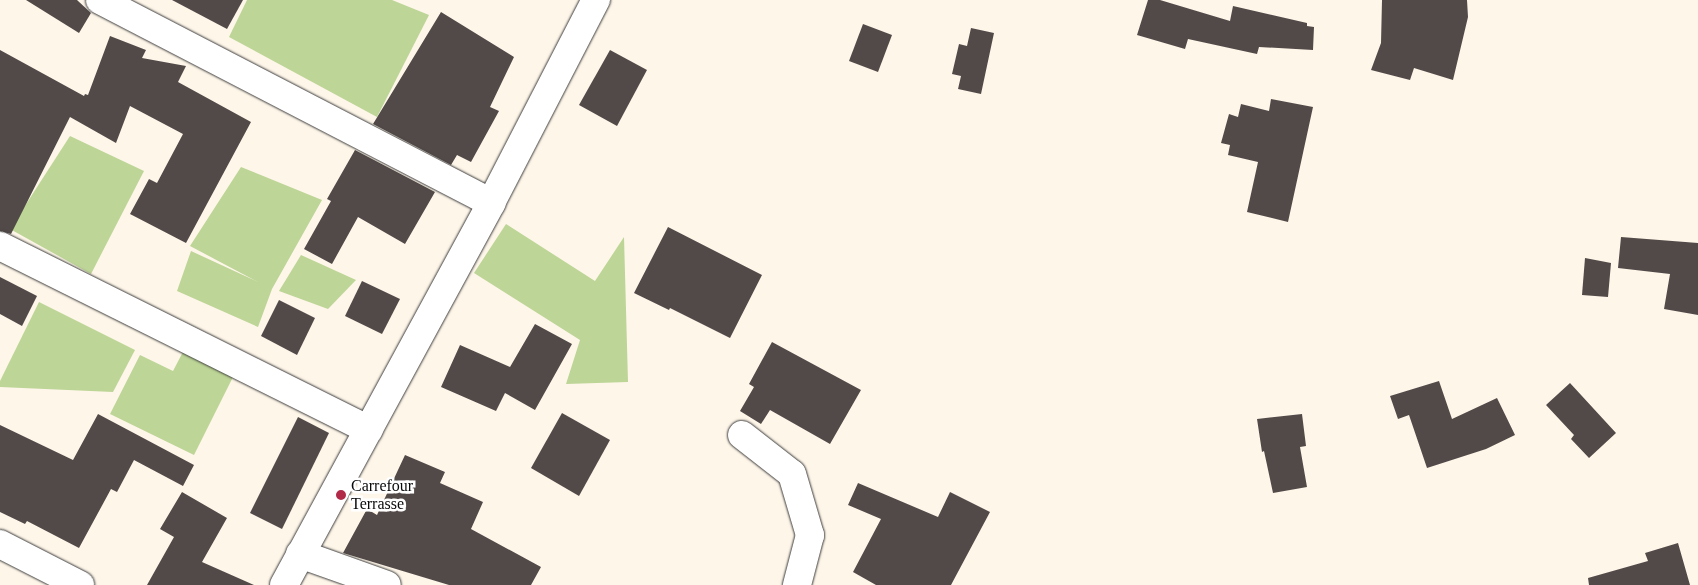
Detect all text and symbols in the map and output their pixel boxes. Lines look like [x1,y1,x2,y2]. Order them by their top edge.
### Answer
place label: Carrefour Terrasse [351,476,413,514]
marker: Carrefour Terrasse [335,489,347,501]

